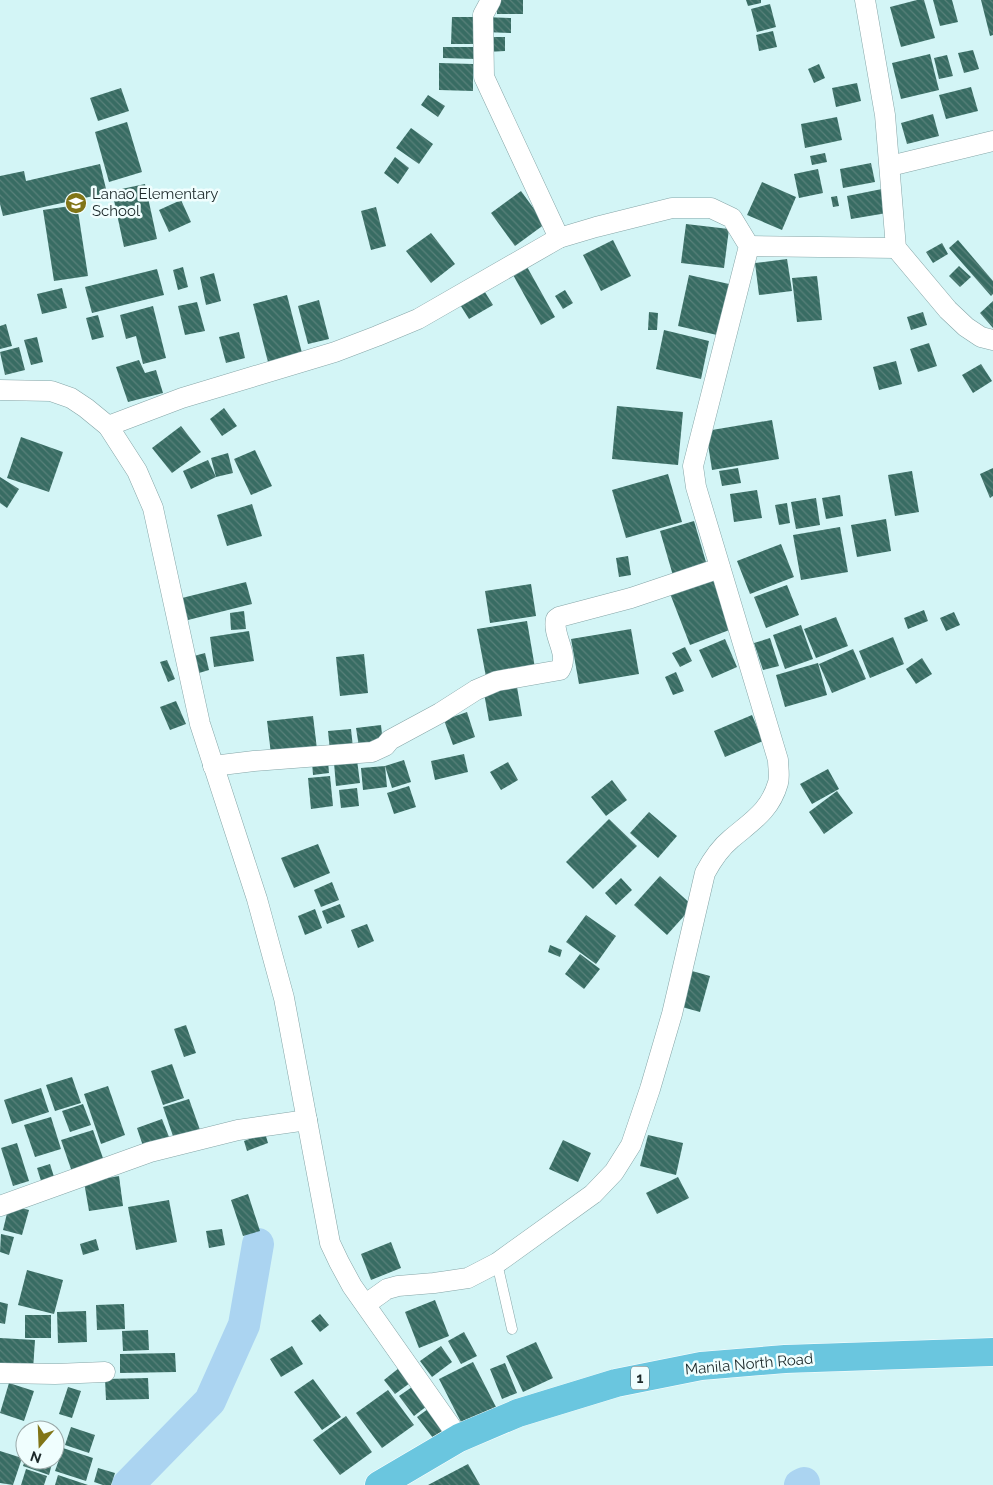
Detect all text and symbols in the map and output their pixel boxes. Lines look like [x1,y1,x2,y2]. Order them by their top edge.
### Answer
place label: Lanao Elementary School [92,185,218,220]
school or university icon: Lanao Elementary School [64,191,88,215]
street label: Manila North Road [684,1349,814,1379]
road number: 1 [631,1366,649,1390]
north arrow [15,1420,65,1470]
text: N [28,1448,43,1467]

